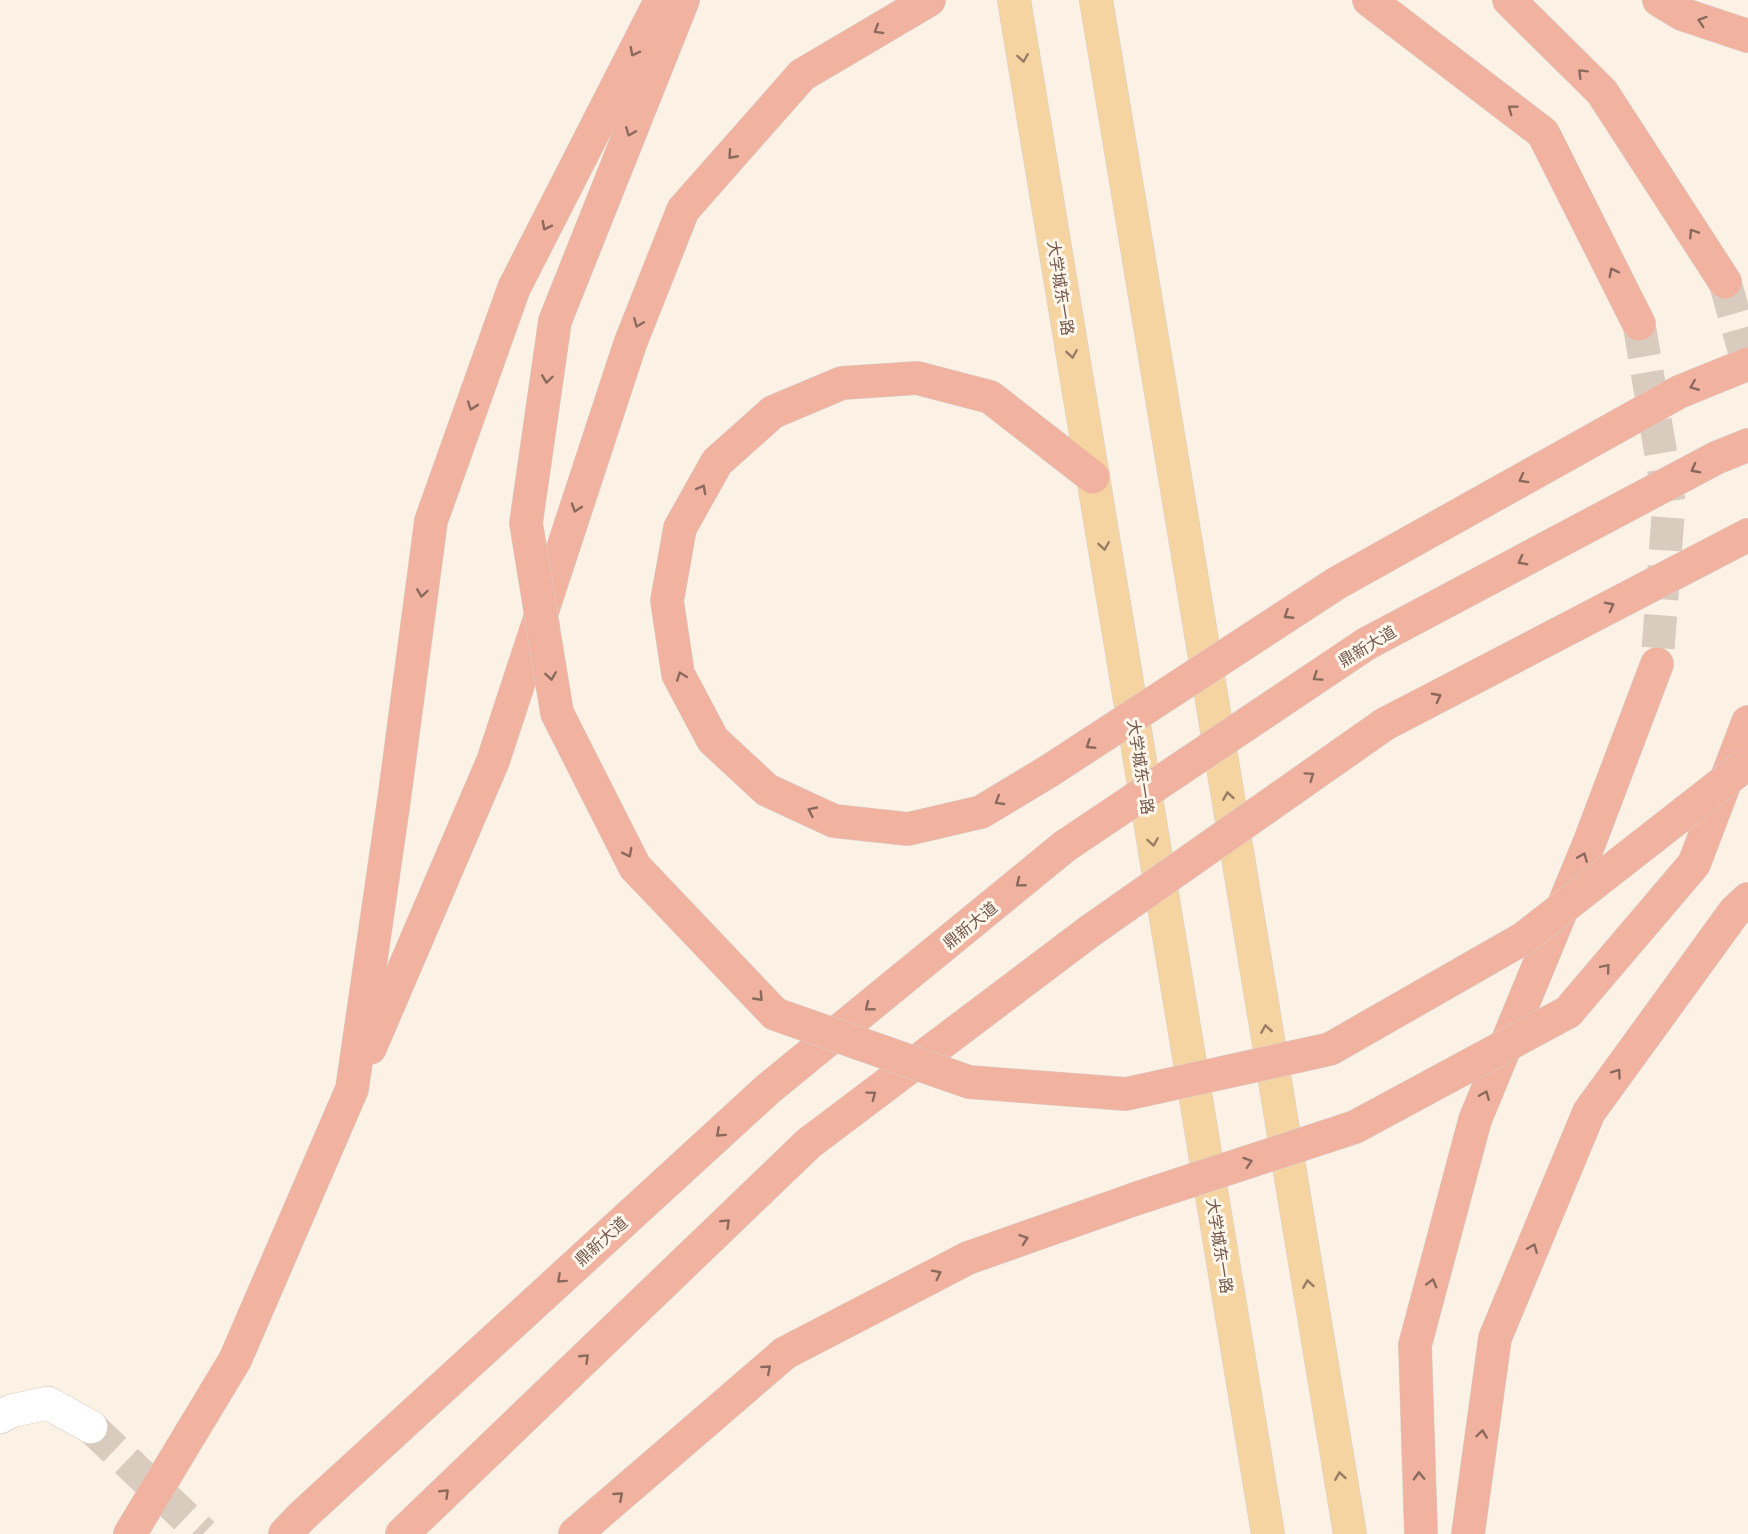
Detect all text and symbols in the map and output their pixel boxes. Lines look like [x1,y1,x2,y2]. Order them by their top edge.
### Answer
one-way arrow [1697,16,1708,28]
one-way arrow [874,23,884,34]
one-way arrow [630,46,642,57]
one-way arrow [1016,52,1029,62]
one-way arrow [1579,69,1589,80]
one-way arrow [1507,105,1518,116]
one-way arrow [625,126,637,137]
one-way arrow [728,148,739,159]
one-way arrow [541,219,553,230]
one-way arrow [1689,229,1700,240]
street label: 大学城东一路 [1044,239,1078,337]
one-way arrow [1609,267,1620,278]
one-way arrow [633,317,645,328]
one-way arrow [1066,349,1078,358]
one-way arrow [541,375,553,384]
one-way arrow [1689,379,1700,391]
one-way arrow [466,400,479,411]
one-way arrow [1690,462,1701,474]
one-way arrow [1519,472,1529,483]
one-way arrow [695,485,706,496]
one-way arrow [571,502,583,513]
one-way arrow [1097,541,1110,551]
one-way arrow [1518,554,1529,565]
one-way arrow [416,589,428,598]
one-way arrow [1603,602,1614,614]
one-way arrow [1284,608,1295,619]
street label: 鼎新大道 [1334,621,1400,671]
one-way arrow [544,670,557,680]
one-way arrow [1313,670,1324,681]
one-way arrow [675,671,688,682]
one-way arrow [1431,692,1442,704]
street label: 大学城东一路 [1124,718,1158,816]
one-way arrow [1086,737,1096,749]
one-way arrow [1303,772,1314,783]
one-way arrow [1222,791,1234,800]
one-way arrow [995,794,1005,806]
one-way arrow [807,806,818,818]
one-way arrow [1147,837,1159,847]
one-way arrow [621,847,632,857]
one-way arrow [1576,852,1588,863]
one-way arrow [1016,876,1027,887]
street label: 鼎新大道 [939,897,1001,953]
one-way arrow [1598,964,1609,975]
one-way arrow [752,990,763,1001]
one-way arrow [865,999,876,1010]
one-way arrow [1261,1025,1273,1034]
one-way arrow [1610,1069,1621,1080]
one-way arrow [1478,1091,1490,1102]
one-way arrow [866,1092,877,1103]
one-way arrow [716,1126,727,1137]
one-way arrow [1242,1157,1253,1169]
street label: 大学城东一路 [1203,1197,1237,1295]
street label: 鼎新大道 [571,1212,631,1270]
one-way arrow [718,1220,729,1231]
one-way arrow [1018,1233,1028,1246]
one-way arrow [1526,1243,1538,1254]
one-way arrow [931,1270,941,1281]
one-way arrow [557,1271,568,1282]
one-way arrow [1425,1278,1437,1289]
one-way arrow [1303,1279,1315,1289]
one-way arrow [578,1355,589,1366]
one-way arrow [760,1365,771,1376]
one-way arrow [1475,1430,1487,1439]
one-way arrow [1413,1471,1426,1480]
one-way arrow [1334,1472,1347,1482]
one-way arrow [437,1490,448,1501]
one-way arrow [612,1492,623,1503]

